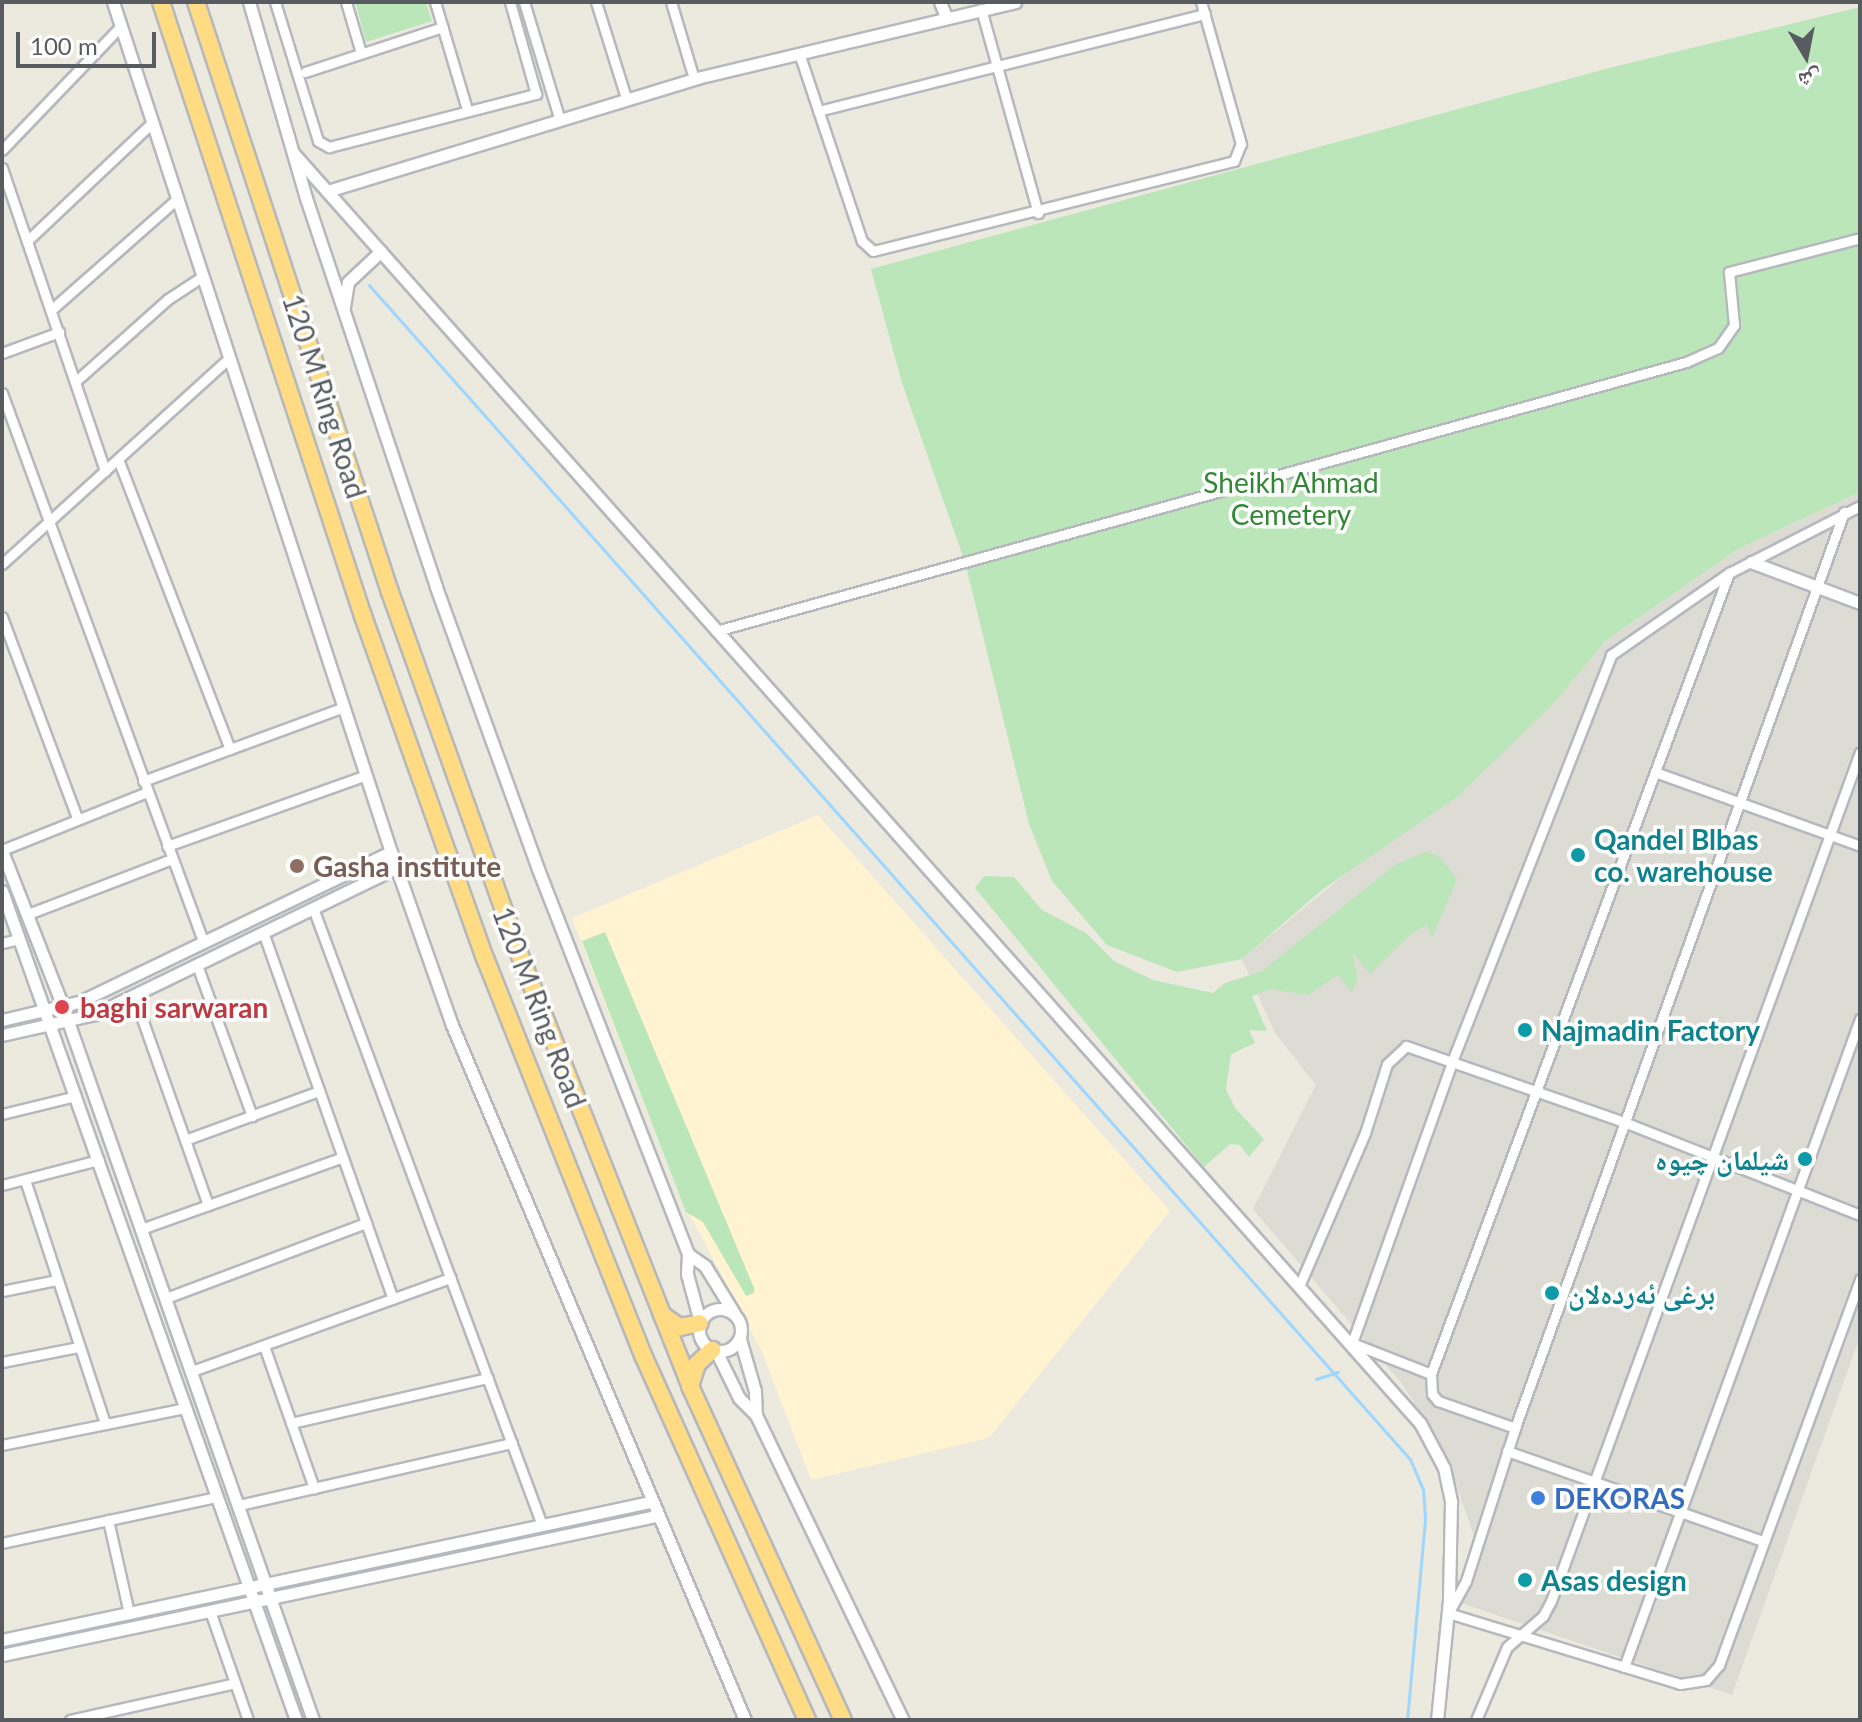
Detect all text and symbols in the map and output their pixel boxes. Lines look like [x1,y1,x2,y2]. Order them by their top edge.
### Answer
scale bar [20,16,160,66]
north arrow [1766,16,1846,96]
text: 100 m [30,31,98,60]
text: ش [1796,65,1824,95]
street label: 120 M Ring Road [276,290,374,502]
park label: Sheikh Ahmad Cemetery [1203,465,1379,531]
place label: Qandel Blbas co. warehouse [1594,822,1773,888]
marker: Qandel Blbas co. warehouse [1569,846,1587,864]
place label: Gasha institute [313,849,501,883]
marker: Gasha institute [288,857,306,875]
street label: 120 M Ring Road [486,902,594,1112]
place label: baghi sarwaran [80,990,268,1024]
marker: baghi sarwaran [51,996,73,1018]
place label: Najmadin Factory [1541,1013,1760,1047]
marker: Najmadin Factory [1516,1021,1534,1039]
place label: شيلمان چیوه [1655,1142,1789,1176]
marker: شيلمان چیوه [1796,1150,1814,1168]
place label: برغی ئەردەلان [1568,1276,1715,1310]
marker: برغی ئەردەلان [1543,1284,1561,1302]
place label: DEKORAS [1554,1481,1685,1515]
marker: DEKORAS [1529,1489,1547,1507]
place label: Asas design [1541,1563,1687,1597]
marker: Asas design [1516,1571,1534,1589]

